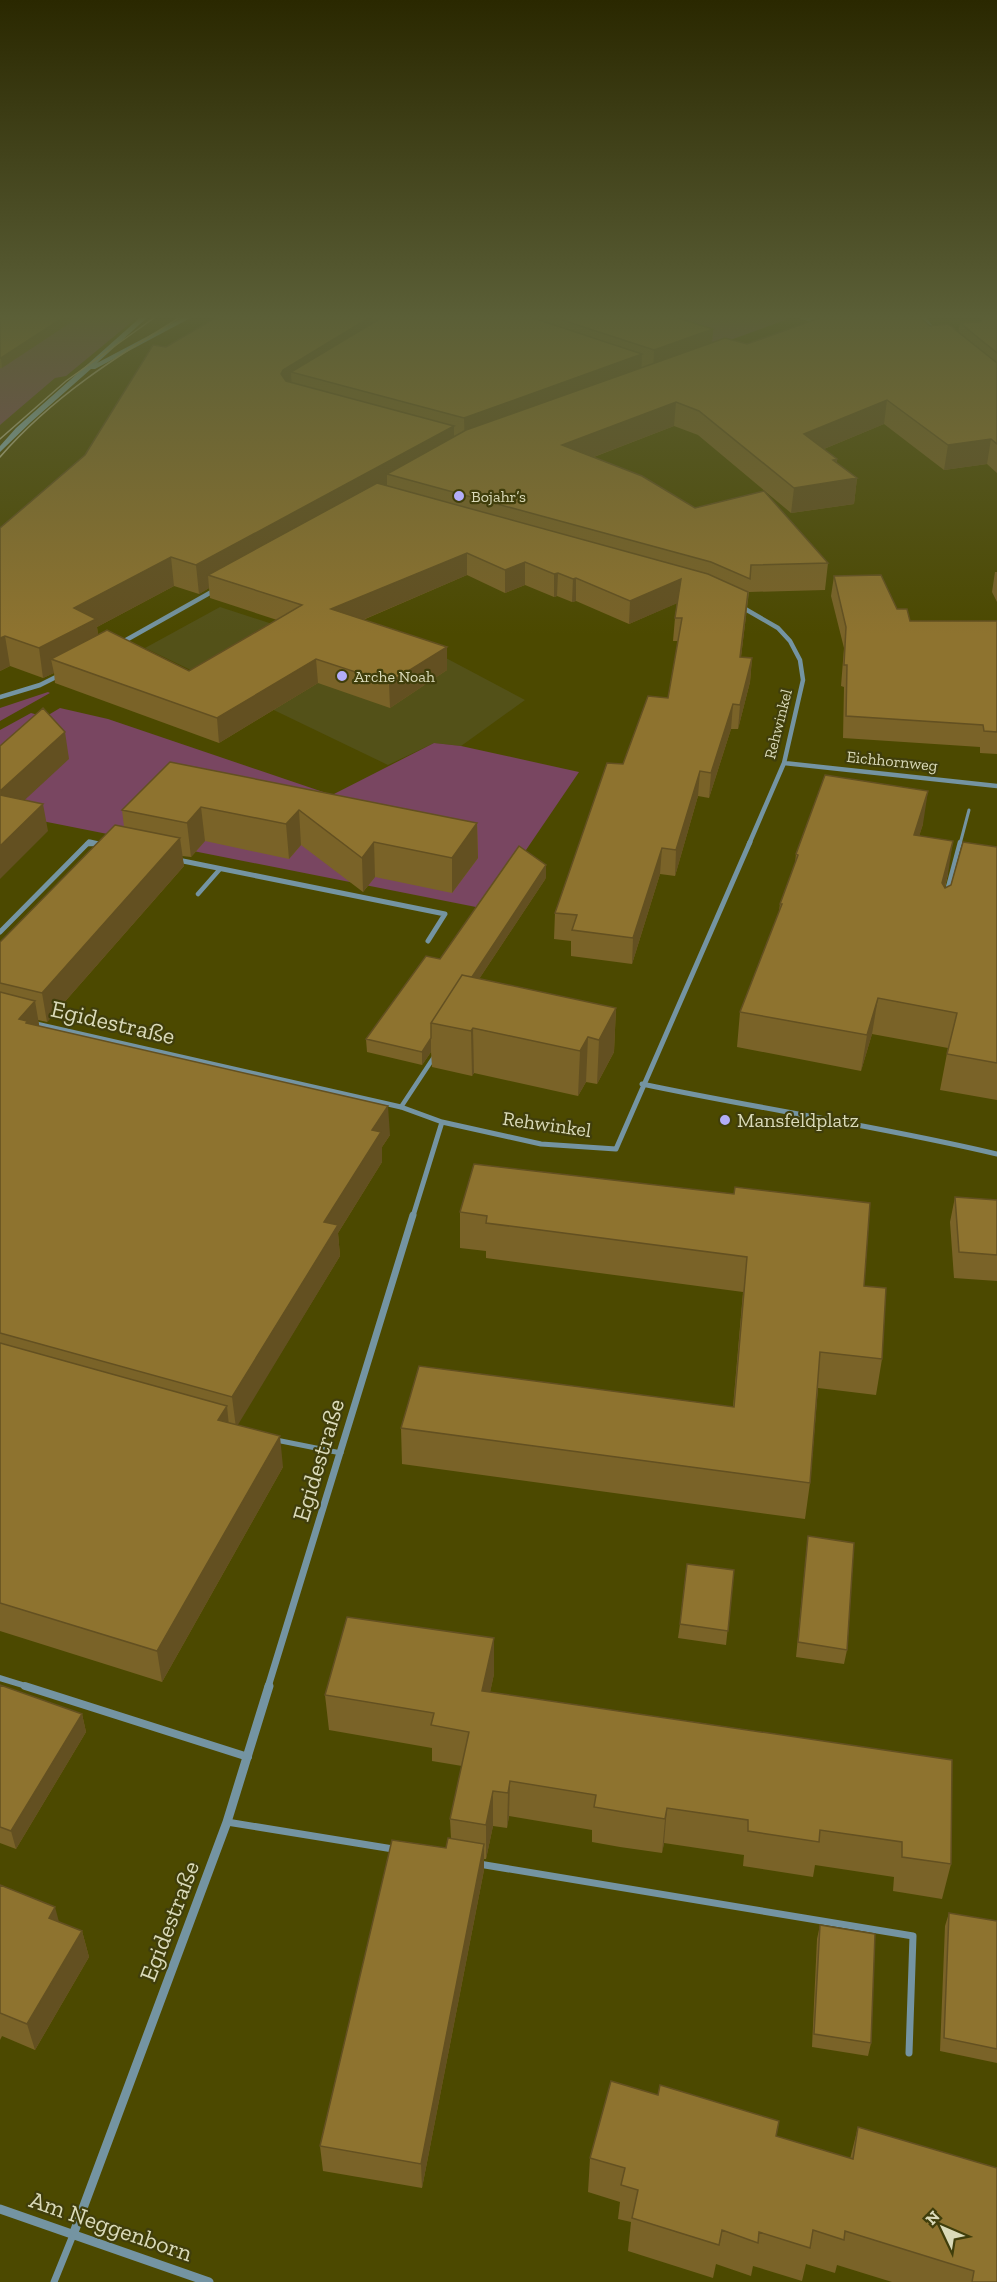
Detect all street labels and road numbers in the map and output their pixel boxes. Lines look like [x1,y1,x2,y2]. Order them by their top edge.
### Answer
street label: Rehwinkel [760,687,796,761]
street label: Eichhornweg [846,747,939,775]
street label: Egidestraße [48,994,178,1050]
street label: Rehwinkel [501,1106,593,1142]
street label: Egidestraße [286,1395,350,1525]
street label: Egidestraße [133,1857,205,1985]
street label: Am Neggenborn [26,2185,197,2268]

